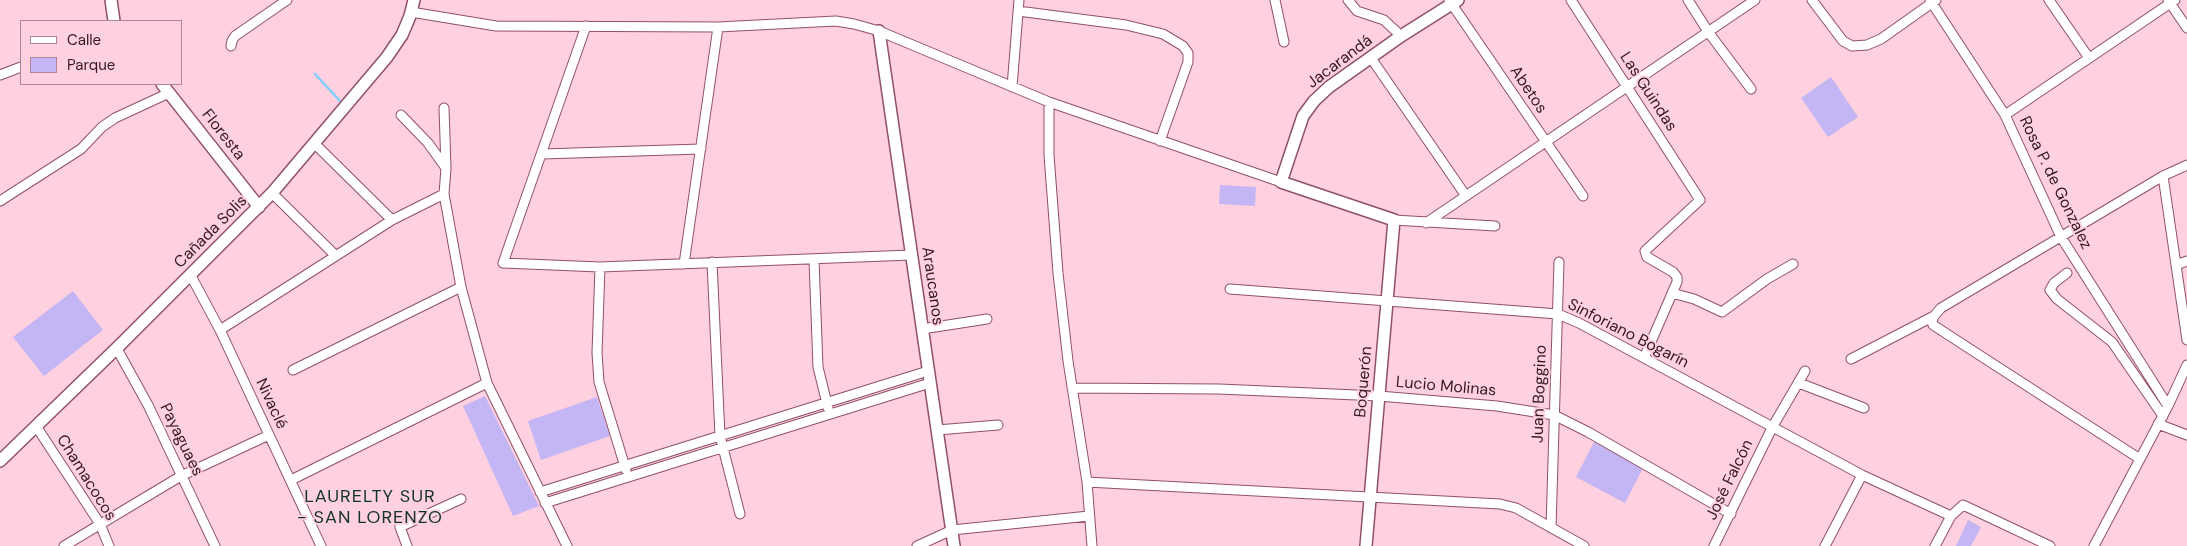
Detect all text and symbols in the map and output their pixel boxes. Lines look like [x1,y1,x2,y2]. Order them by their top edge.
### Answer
legend [20,20,182,85]
text: Calle [67,30,101,50]
street label: Jacarandá [1303,31,1377,93]
street label: Las Guindas [1615,49,1681,135]
text: Parque [67,55,115,75]
street label: Abetos [1505,63,1551,117]
street label: Floresta [197,106,249,164]
street label: Rosa P. de Gonzalez [2015,114,2095,252]
street label: Cañada Solis [171,192,251,272]
street label: Araucanos [917,246,947,326]
street label: Sinforiano Bogarín [1564,295,1692,373]
street label: Juan Boggino [1529,344,1551,444]
street label: Boquerón [1351,345,1377,419]
street label: Lucio Molinas [1395,373,1497,401]
street label: Nivaclé [251,376,291,432]
street label: Payaguaes [155,401,207,479]
street label: Chamacocos [52,432,120,524]
street label: José Falcón [1702,437,1758,523]
district label: LAURELTY SUR - SAN LORENZO [295,486,445,528]

